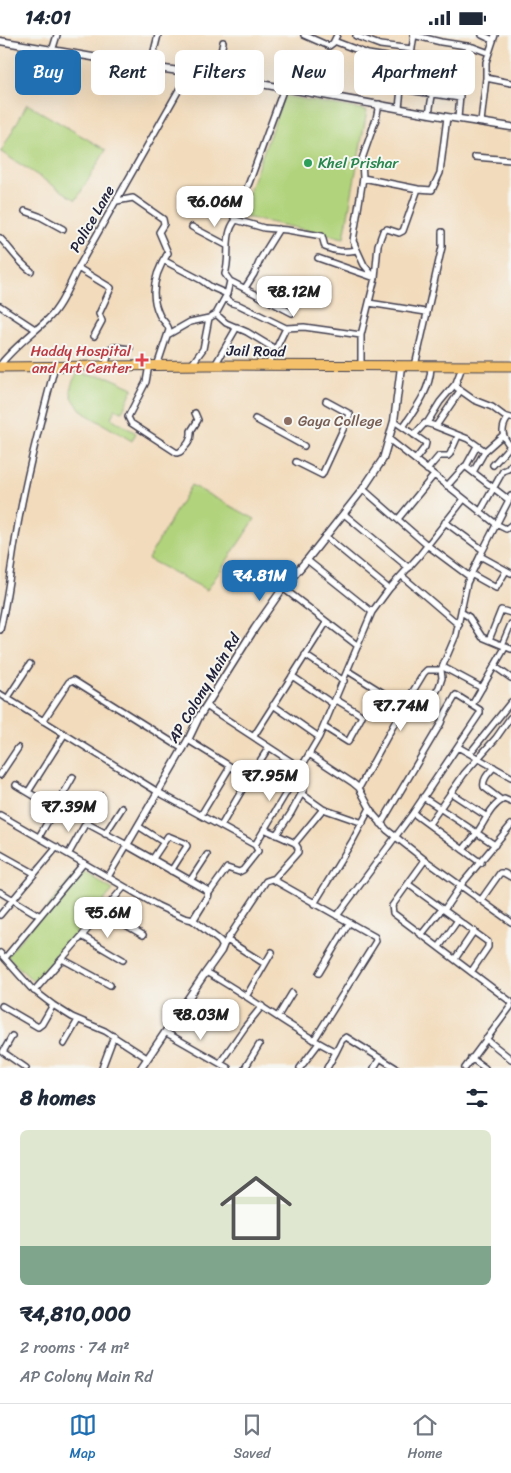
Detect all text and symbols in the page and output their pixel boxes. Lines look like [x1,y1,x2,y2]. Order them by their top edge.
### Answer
text: 14:01 [25,1,71,34]
chip: Buy [15,50,81,95]
chip: Rent [91,50,165,95]
chip: Filters [175,50,264,95]
chip: New [274,50,344,95]
chip: Apartment [354,50,475,95]
place label: Khel Prishar [318,150,399,176]
marker: Khel Prishar [302,157,314,169]
street label: Police Lane [62,180,122,258]
pin: ₹6.06M [174,185,256,228]
text: ₹6.06M [187,187,243,216]
pin: ₹8.12M [253,275,335,318]
text: ₹8.12M [268,277,320,306]
street label: Jail Road [225,337,287,365]
place label: Haddy Hospital and Art Center [30,338,132,381]
marker: Haddy Hospital and Art Center [135,353,149,367]
place label: Gaya College [298,408,383,434]
marker: Gaya College [282,415,294,427]
pin: ₹4.81M [219,559,301,602]
text: ₹4.81M [233,561,287,590]
street label: AP Colony Main Rd [160,627,248,749]
pin: ₹7.74M [360,689,442,732]
text: ₹7.74M [373,691,429,720]
pin: ₹7.95M [229,759,311,802]
text: ₹7.95M [242,761,298,790]
pin: ₹7.39M [28,791,110,833]
text: ₹7.39M [42,792,96,821]
pin: ₹5.6M [73,897,143,939]
text: ₹5.6M [85,898,131,927]
pin: ₹8.03M [160,999,242,1041]
text: ₹8.03M [173,1000,229,1029]
text: 8 homes [20,1079,95,1117]
icon: filters [463,1084,491,1112]
icon: home [211,1163,301,1253]
text: ₹4,810,000 [20,1295,131,1333]
text: 2 rooms · 74 m² [20,1333,130,1362]
text: AP Colony Main Rd [20,1362,153,1391]
tab: Map [69,1411,97,1466]
tab: Saved [234,1411,270,1466]
tab: Home [407,1411,442,1466]

